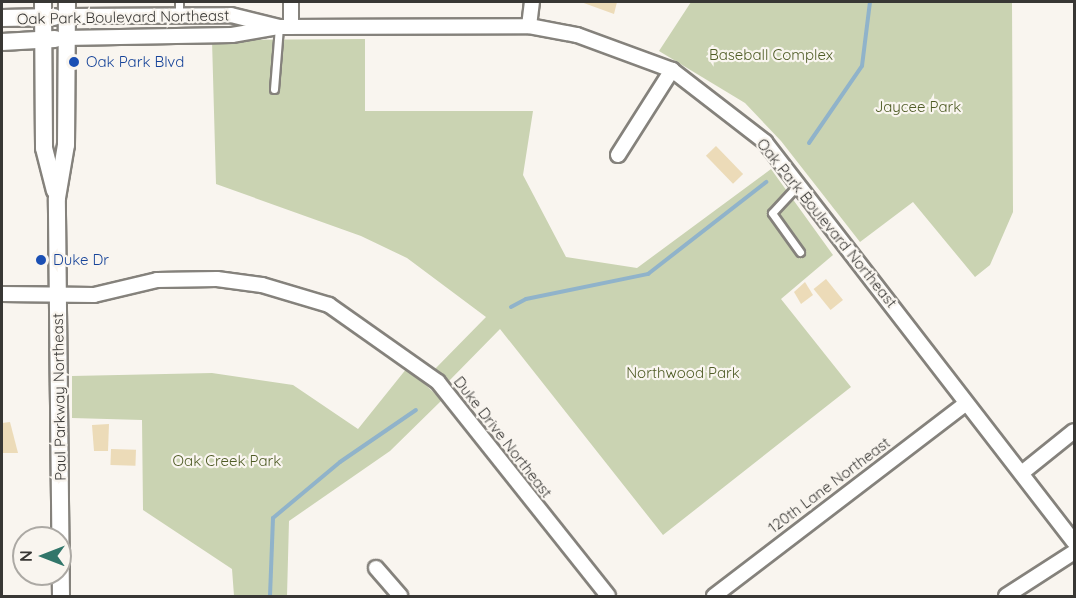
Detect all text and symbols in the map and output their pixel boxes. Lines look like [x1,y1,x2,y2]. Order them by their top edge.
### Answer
street label: Oak Park Boulevard Northeast [17,6,229,28]
park label: Baseball Complex [709,46,833,64]
place label: Oak Park Blvd [86,53,184,71]
marker: Oak Park Blvd [67,55,81,69]
park label: Jaycee Park [875,98,961,116]
street label: Oak Park Boulevard Northeast [753,135,901,311]
place label: Duke Dr [53,251,109,269]
marker: Duke Dr [34,253,48,267]
street label: Paul Parkway Northeast [49,313,69,481]
park label: Northwood Park [626,364,740,382]
street label: Duke Drive Northeast [450,373,556,501]
street label: 120th Lane Northeast [765,433,893,537]
park label: Oak Creek Park [173,452,281,470]
north arrow [12,526,72,586]
text: N [16,550,36,562]

